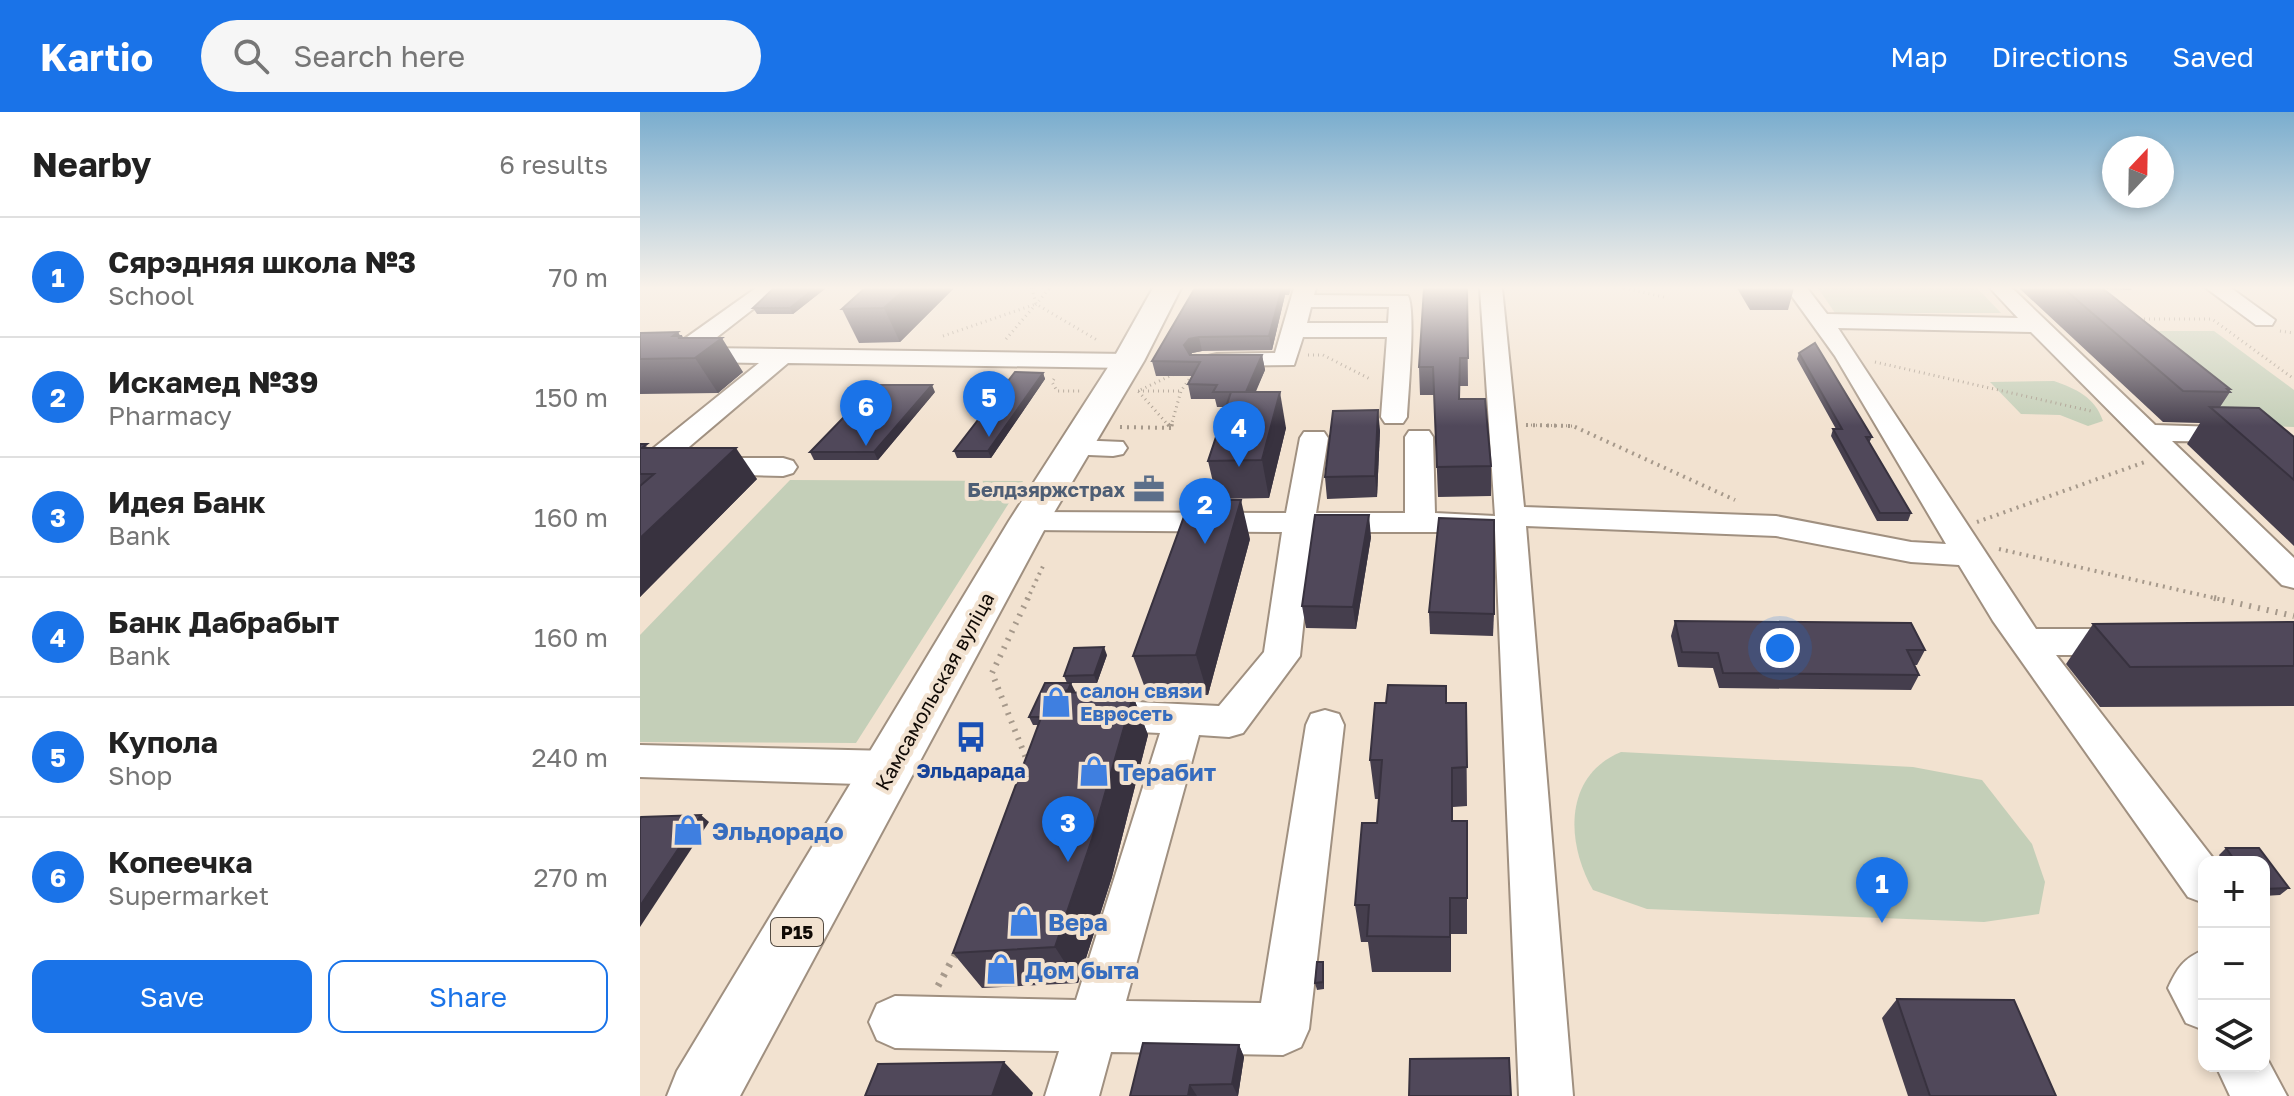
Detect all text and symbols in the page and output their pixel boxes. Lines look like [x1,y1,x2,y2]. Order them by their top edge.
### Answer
search box [201,20,761,92]
text: Kartio [40,34,153,79]
icon: search [229,34,273,78]
text: Search here [293,38,465,74]
text: Map [1890,40,1947,73]
text: Directions [1991,40,2128,73]
text: Saved [2172,40,2254,73]
north arrow [2102,136,2174,208]
text: Nearby [32,144,152,184]
text: 6 results [499,149,608,180]
text: Сярэдняя школа №3 [108,244,416,280]
text: 1 [51,262,65,293]
text: 70 m [549,262,608,293]
text: School [108,280,194,311]
text: Искамед №39 [108,364,319,400]
pin: 5 [963,371,1015,437]
pin: 6 [840,380,892,446]
text: 2 [50,382,66,413]
text: 150 m [535,382,608,413]
text: Pharmacy [108,400,232,431]
pin: 4 [1213,401,1265,467]
office icon: Белдзяржстрах [1132,472,1166,506]
place label: Белдзяржстрах [967,477,1125,501]
pin: 2 [1179,478,1231,544]
text: Идея Банк [108,484,266,520]
text: 3 [50,502,66,533]
text: 160 m [534,502,608,533]
text: Bank [108,520,171,551]
street label: Камсамольская вуліца [869,588,999,794]
text: Банк Дабрабыт [108,604,339,640]
text: 4 [50,622,66,653]
text: 160 m [534,622,608,653]
your location [1760,628,1800,668]
text: Bank [108,640,171,671]
place label: салон связи Евросеть [1080,678,1202,725]
shop icon: салон связи Евросеть [1039,685,1073,719]
bus stop icon: Эльдарада [954,720,988,754]
text: Купола [108,724,218,760]
text: 5 [50,742,66,773]
text: 240 m [531,742,608,773]
shop icon: Терабит [1077,754,1111,788]
place label: Терабит [1118,757,1216,786]
place label: Эльдарада [916,758,1026,782]
text: Shop [108,760,172,791]
pin: 3 [1042,796,1094,862]
shop icon: Эльдорадо [671,813,705,847]
place label: Эльдорадо [712,816,844,845]
text: Копеечка [108,844,253,880]
map controls [2198,856,2270,1072]
button: + [2198,856,2270,928]
pin: 1 [1856,857,1908,923]
text: 6 [50,862,66,893]
text: 270 m [534,862,608,893]
text: Supermarket [108,880,269,911]
shop icon: Вера [1007,904,1041,938]
place label: Вера [1048,907,1108,936]
road number: Р15 [771,918,823,946]
button: − [2198,928,2270,1000]
shop icon: Дом быта [984,952,1018,986]
place label: Дом быта [1025,955,1139,984]
button: Save [32,960,312,1033]
button: Share [328,960,608,1033]
button: layers [2198,1000,2270,1072]

